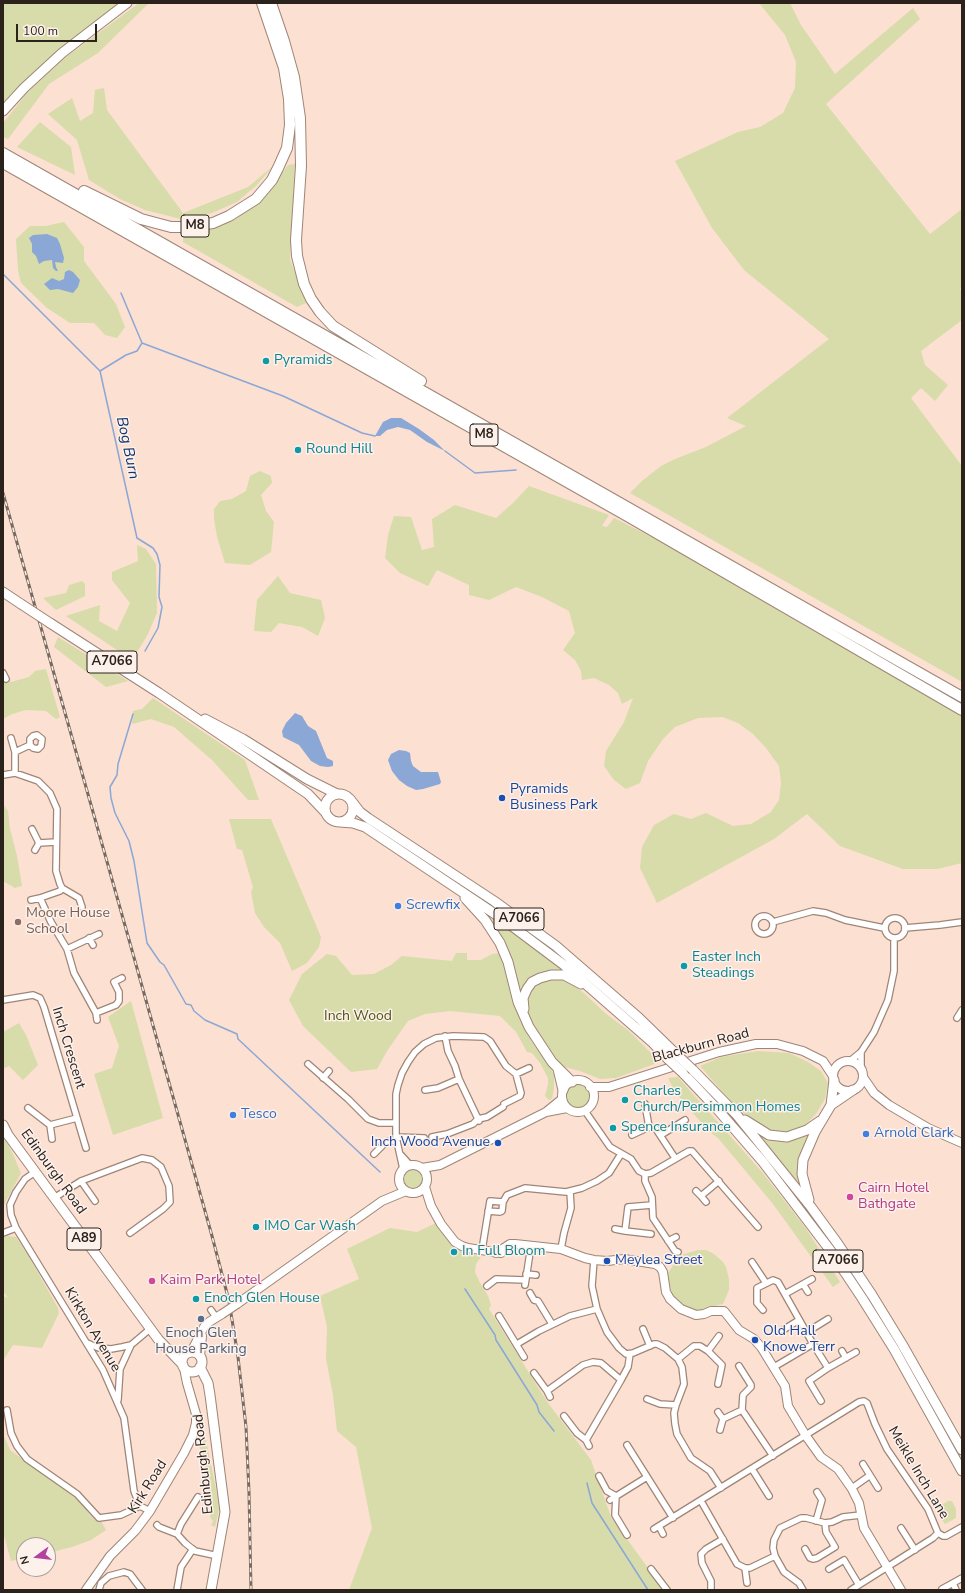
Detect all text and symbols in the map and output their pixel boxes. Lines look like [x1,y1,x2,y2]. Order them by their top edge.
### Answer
scale bar [18,16,99,42]
text: 100 m [23,23,58,39]
road number: M8 [181,215,209,237]
place label: Pyramids [274,353,333,369]
marker: Pyramids [261,356,271,366]
water label: Bog Burn [112,415,142,481]
road number: M8 [470,424,498,446]
place label: Round Hill [306,442,373,458]
marker: Round Hill [293,445,303,455]
road number: A7066 [87,651,137,673]
place label: Pyramids Business Park [510,782,598,814]
marker: Pyramids Business Park [497,793,507,803]
place label: Screwfix [406,898,460,914]
marker: Screwfix [393,901,403,911]
place label: Moore House School [26,906,110,938]
road number: A7066 [494,908,544,930]
marker: Moore House School [13,917,23,927]
place label: Easter Inch Steadings [692,950,761,982]
marker: Easter Inch Steadings [679,961,689,971]
street label: Inch Crescent [48,1005,88,1091]
park label: Inch Wood [324,1009,392,1025]
street label: Blackburn Road [651,1025,751,1067]
place label: Charles Church/Persimmon Homes [633,1084,800,1116]
marker: Charles Church/Persimmon Homes [620,1095,630,1105]
place label: Tesco [241,1107,277,1123]
marker: Tesco [228,1110,238,1120]
place label: Spence Insurance [621,1120,731,1136]
marker: Spence Insurance [608,1123,618,1133]
street label: Edinburgh Road [17,1126,89,1218]
place label: Arnold Clark [874,1126,954,1142]
marker: Arnold Clark [861,1129,871,1139]
place label: Inch Wood Avenue [371,1135,490,1151]
marker: Inch Wood Avenue [493,1138,503,1148]
place label: Cairn Hotel Bathgate [858,1181,929,1214]
marker: Cairn Hotel Bathgate [845,1192,855,1202]
place label: IMO Car Wash [264,1219,356,1235]
marker: IMO Car Wash [251,1222,261,1232]
road number: A89 [67,1228,101,1250]
place label: In Full Bloom [462,1244,545,1260]
marker: In Full Bloom [449,1247,459,1257]
road number: A7066 [813,1250,863,1272]
place label: Meylea Street [615,1253,702,1269]
marker: Meylea Street [602,1256,612,1266]
place label: Kaim Park Hotel [160,1273,261,1289]
marker: Kaim Park Hotel [147,1276,157,1286]
street label: Kirkton Avenue [60,1285,124,1375]
place label: Enoch Glen House [204,1291,320,1307]
marker: Enoch Glen House [191,1294,201,1304]
marker: Enoch Glen House Parking [196,1314,206,1324]
place label: Old Hall Knowe Terr [763,1324,835,1356]
place label: Enoch Glen House Parking [155,1326,247,1358]
marker: Old Hall Knowe Terr [750,1335,760,1345]
street label: Edinburgh Road [190,1413,218,1515]
street label: Meikle Inch Lane [884,1424,952,1522]
street label: Kirk Road [125,1457,171,1517]
north arrow [16,1537,56,1577]
text: N [17,1554,33,1566]

